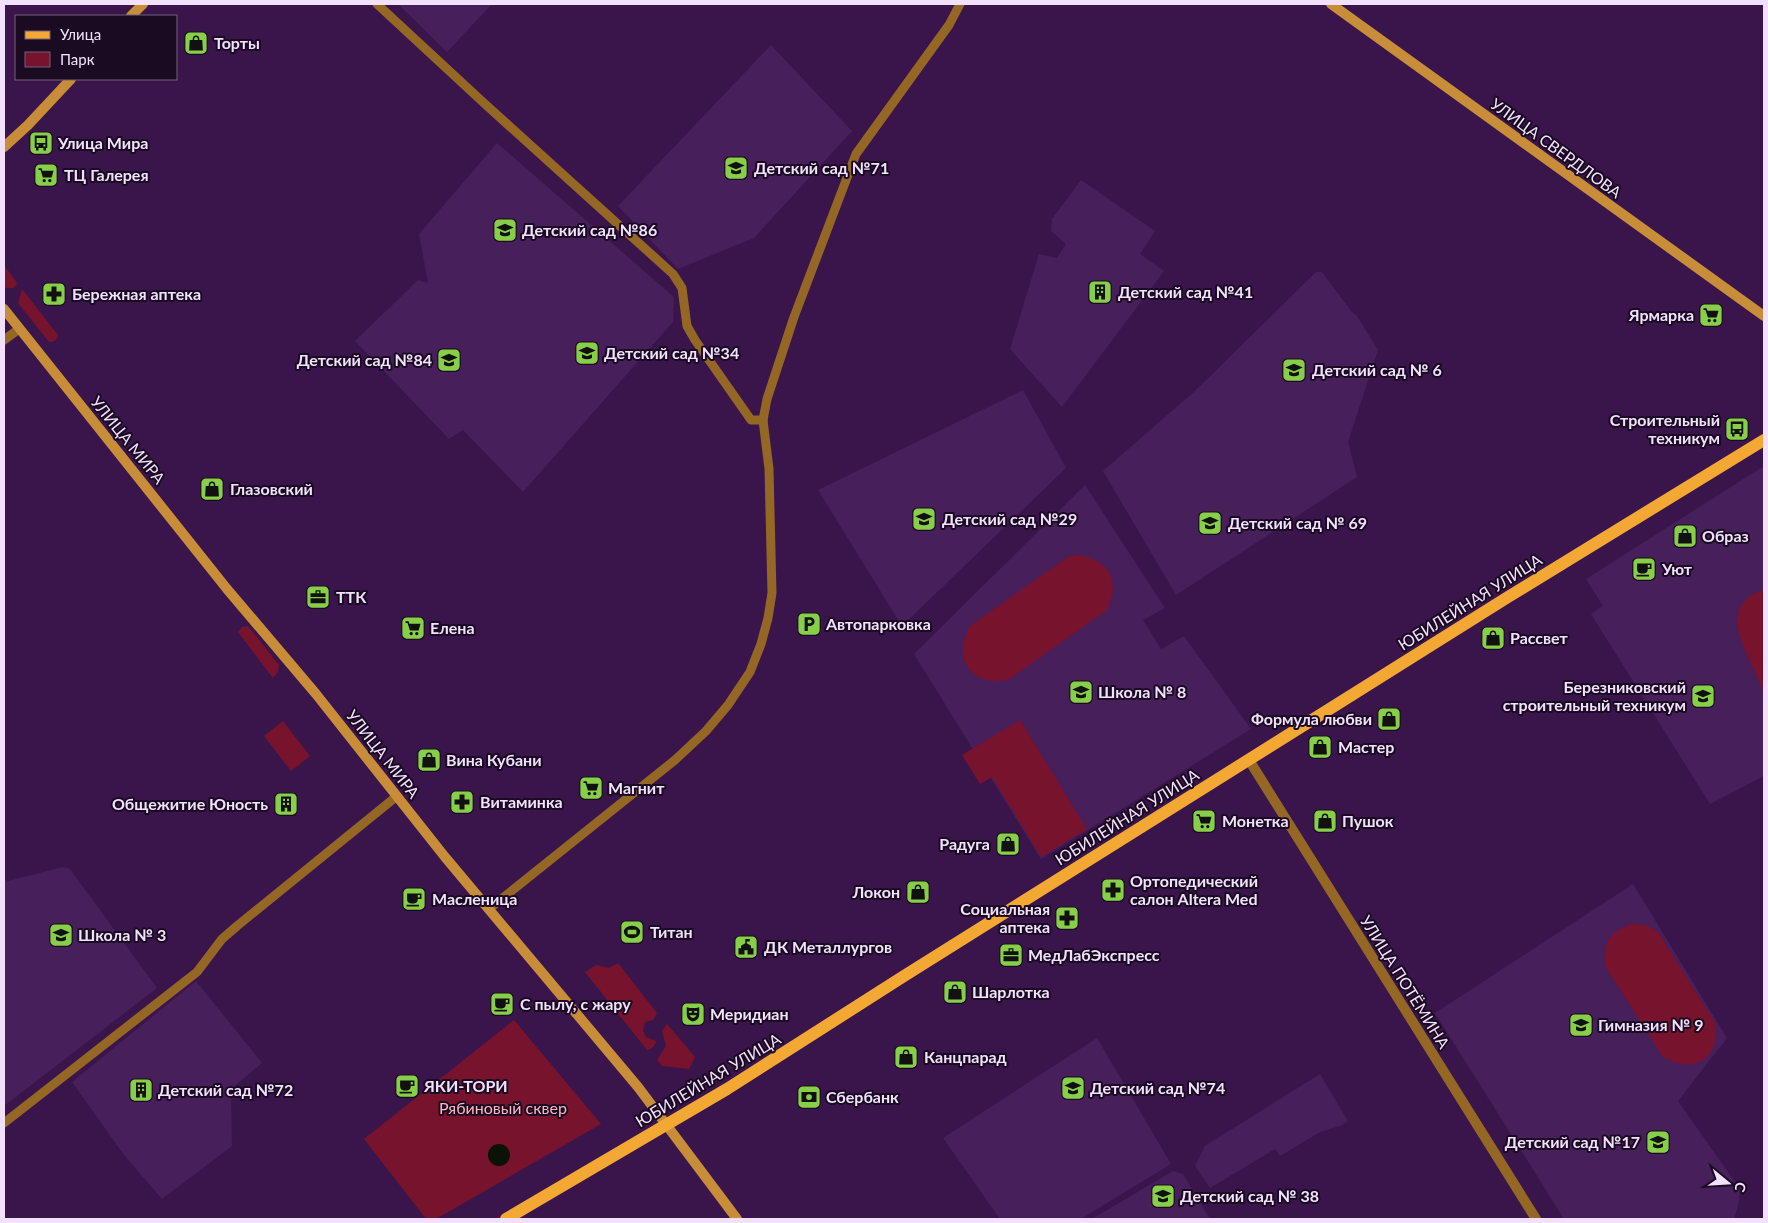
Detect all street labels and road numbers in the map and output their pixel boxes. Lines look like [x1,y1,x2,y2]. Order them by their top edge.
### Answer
street label: УЛИЦА СВЕРДЛОВА [1487,94,1626,202]
street label: УЛИЦА МИРА [87,392,170,487]
street label: ЮБИЛЕЙНАЯ УЛИЦА [1394,549,1545,654]
street label: УЛИЦА МИРА [343,706,424,802]
street label: ЮБИЛЕЙНАЯ УЛИЦА [1051,764,1202,869]
street label: УЛИЦА ПОТЁМИНА [1357,912,1454,1052]
street label: ЮБИЛЕЙНАЯ УЛИЦА [632,1029,784,1130]

